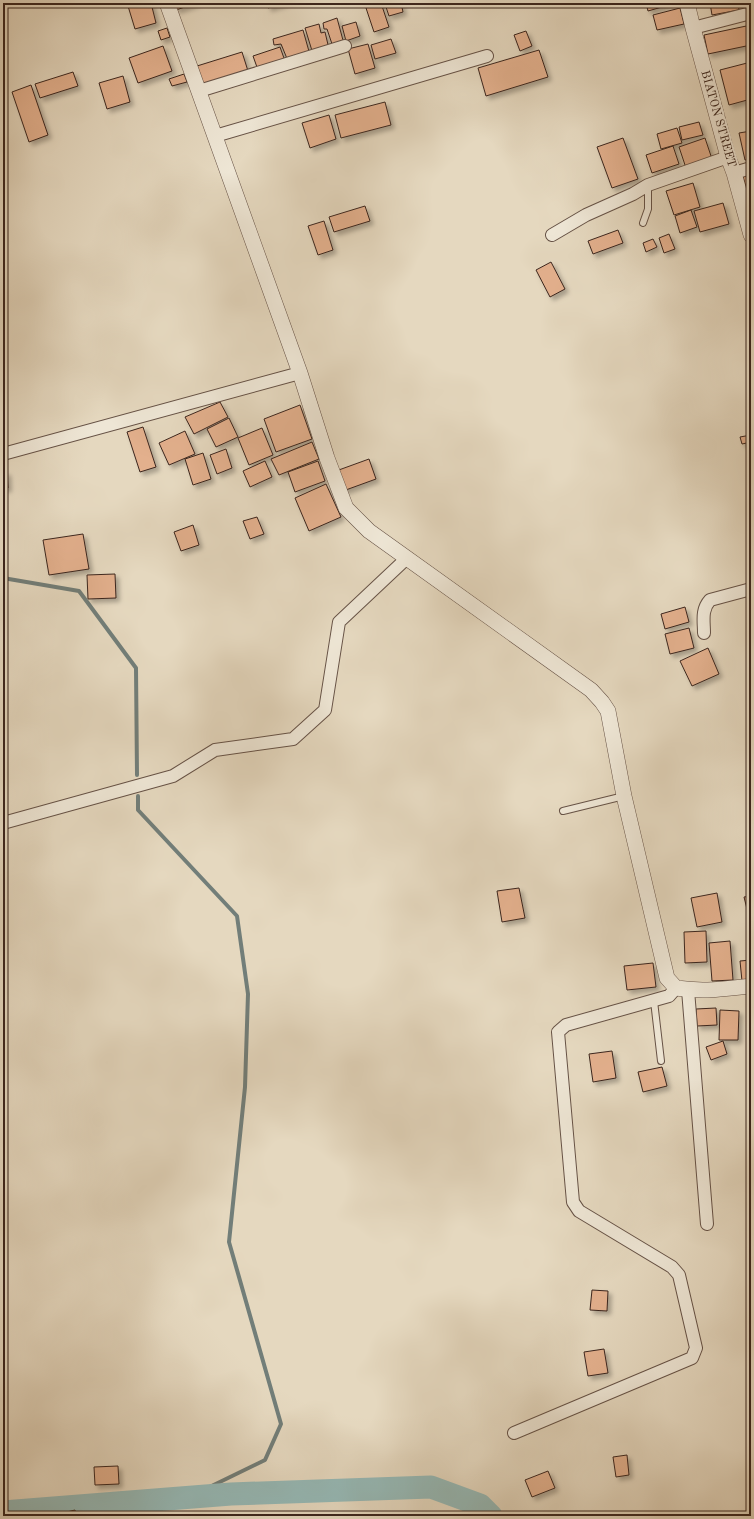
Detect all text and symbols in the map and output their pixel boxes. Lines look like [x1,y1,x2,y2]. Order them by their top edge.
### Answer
street label: BIATON STREET [698,69,738,169]

